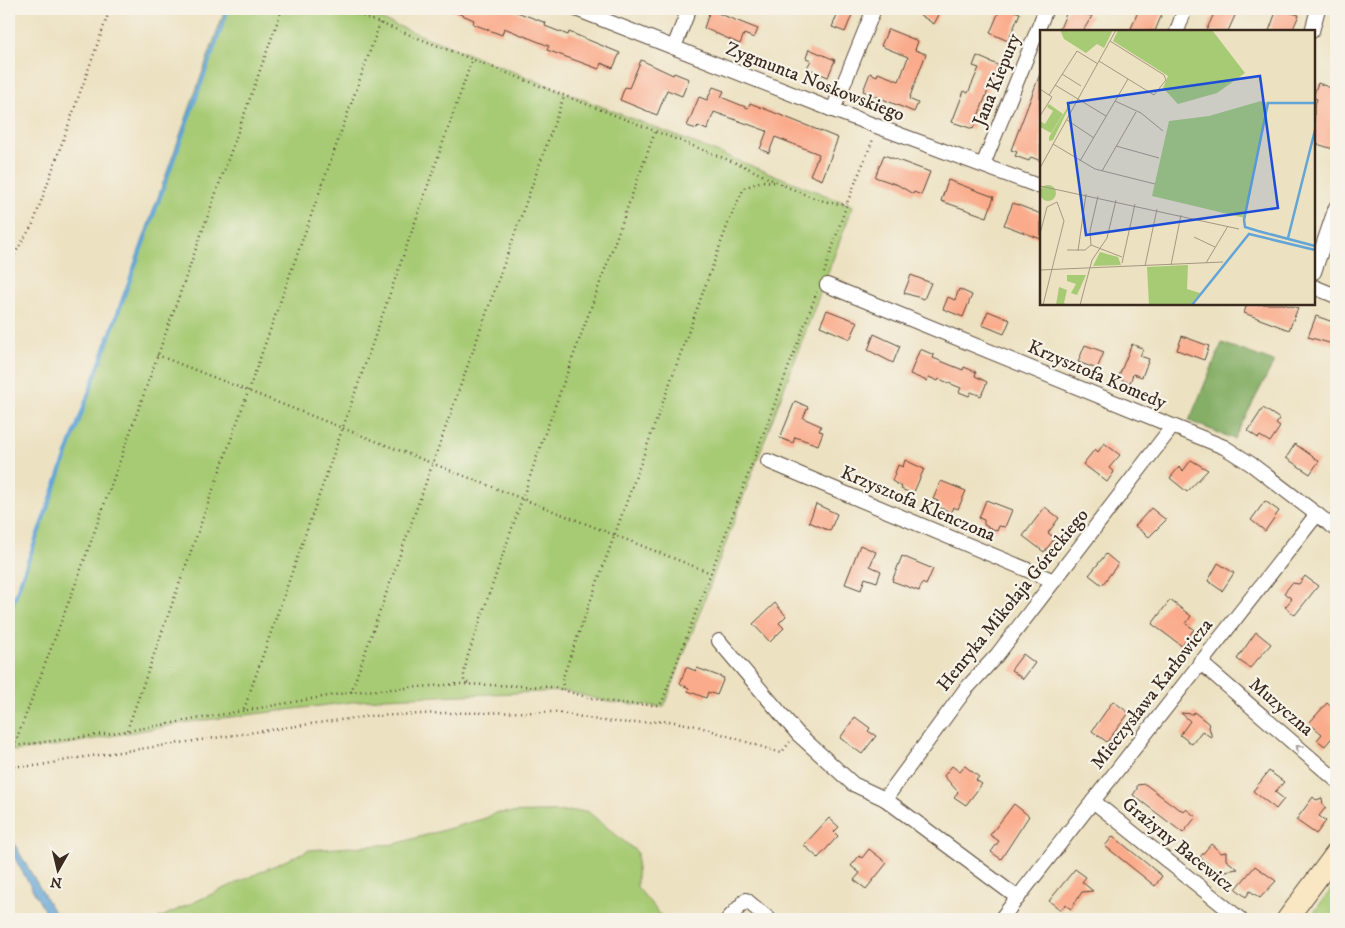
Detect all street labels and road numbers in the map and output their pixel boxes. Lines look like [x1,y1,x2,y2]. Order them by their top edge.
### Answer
street label: Jana Kiepury [967,29,1026,132]
street label: Zygmunta Noskowskiego [722,37,908,127]
street label: Krzysztofa Komedy [1024,335,1171,415]
street label: Krzysztofa Klenczona [837,461,999,547]
street label: Henryka Mikołaja Góreckiego [932,504,1094,696]
street label: Mieczysława Karłowicza [1086,614,1218,774]
street label: Muzyczna [1244,673,1318,741]
street label: Grażyny Bacewicz [1117,793,1239,897]

